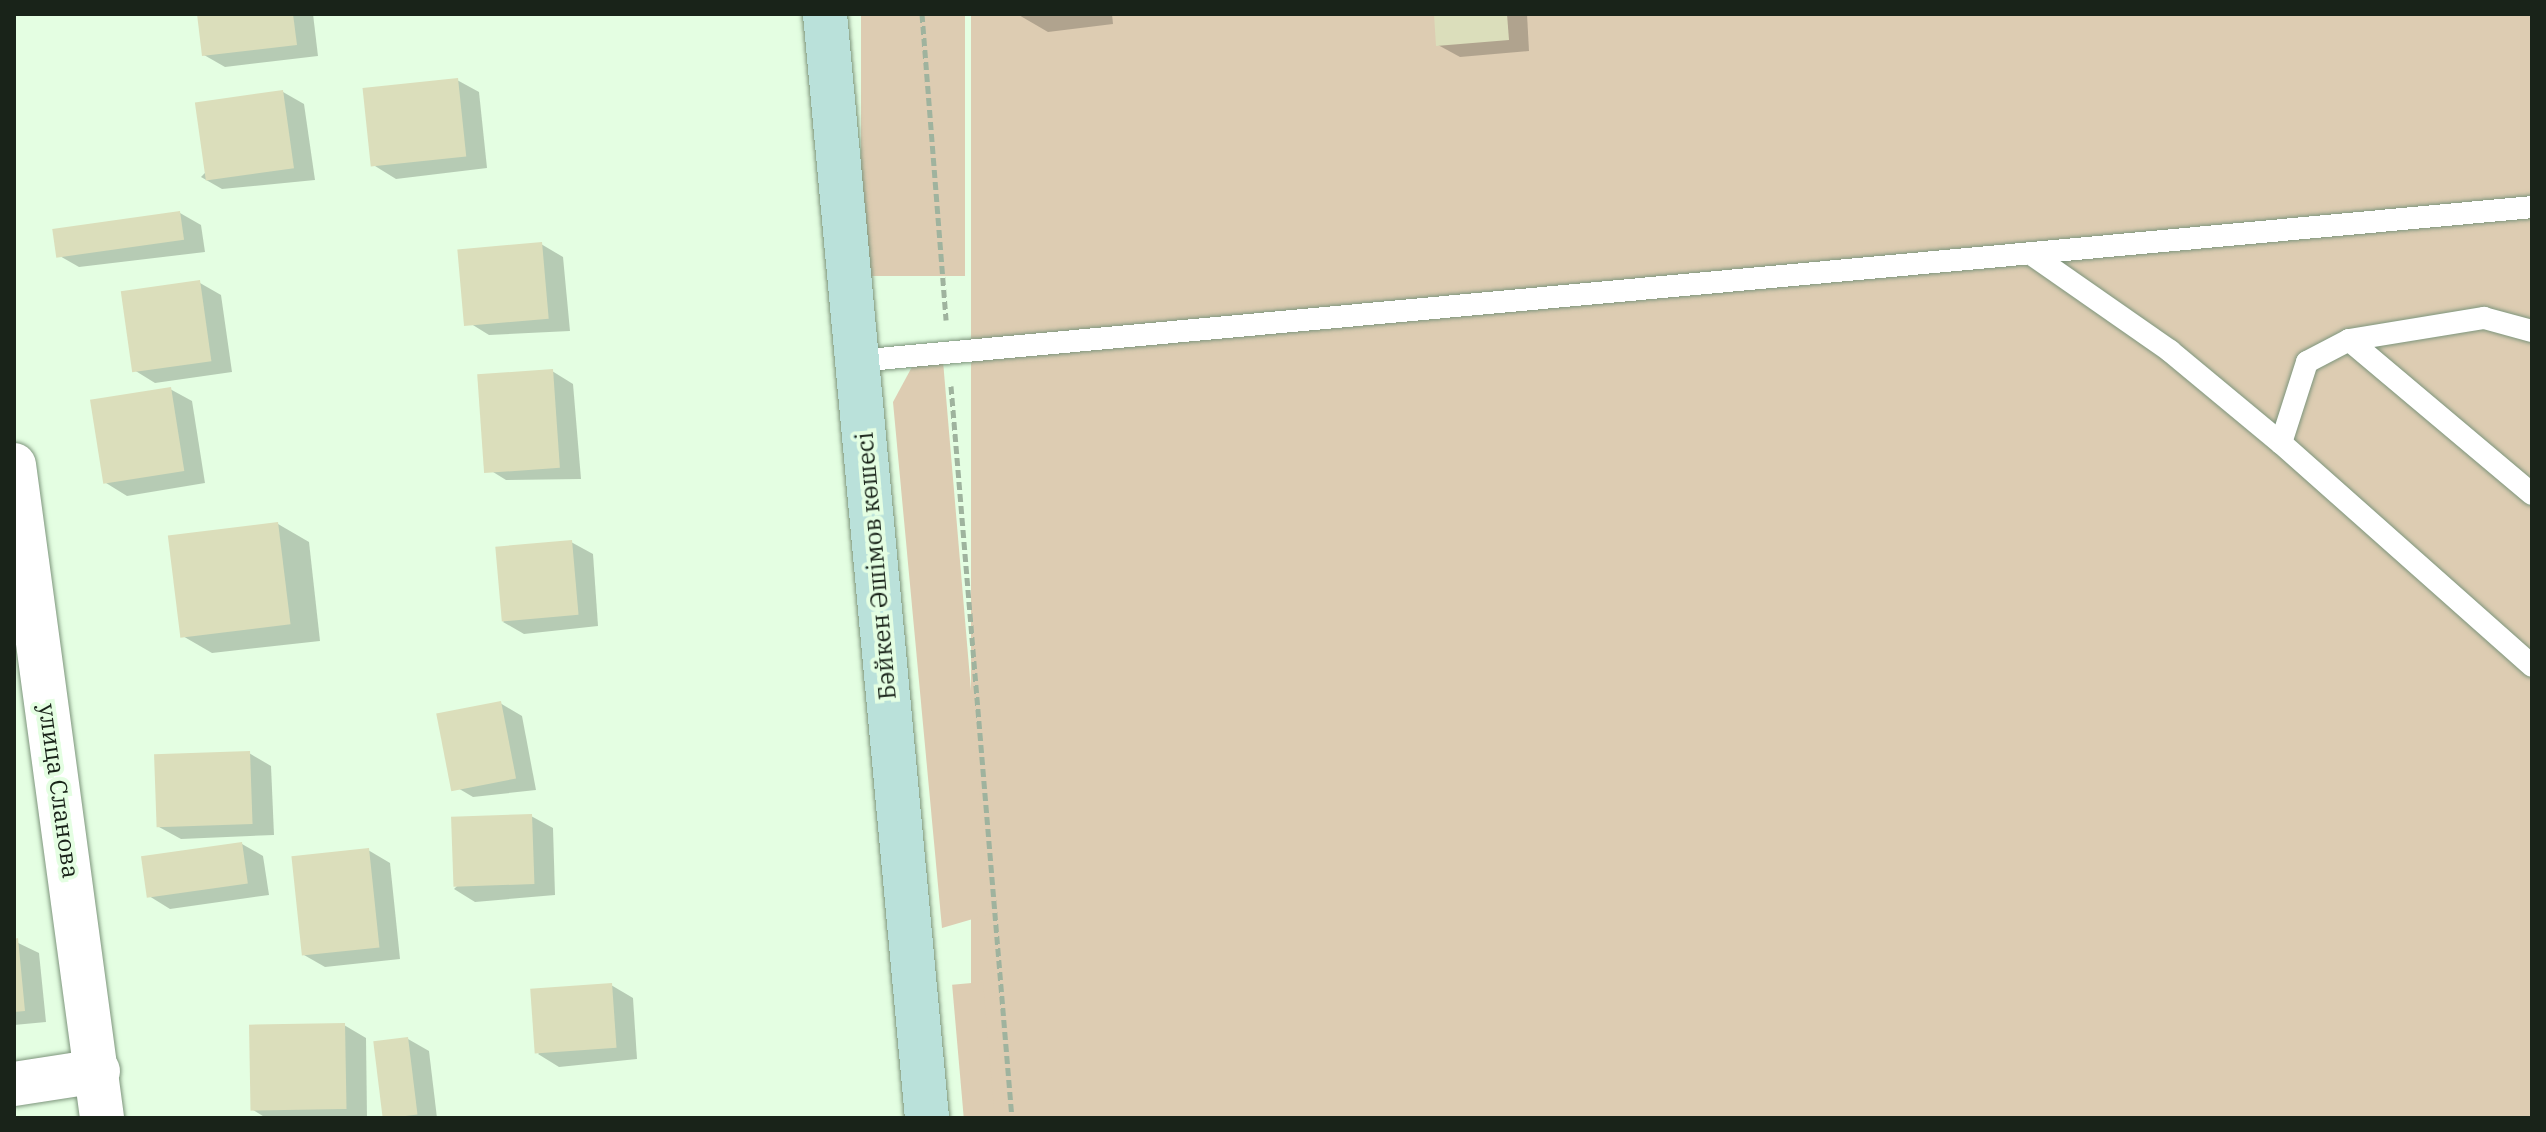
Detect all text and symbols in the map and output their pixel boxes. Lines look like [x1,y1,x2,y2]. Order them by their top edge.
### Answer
street label: Бәйкен Әшімов көшесі [850,431,902,701]
street label: улица Сланова [33,702,85,880]

